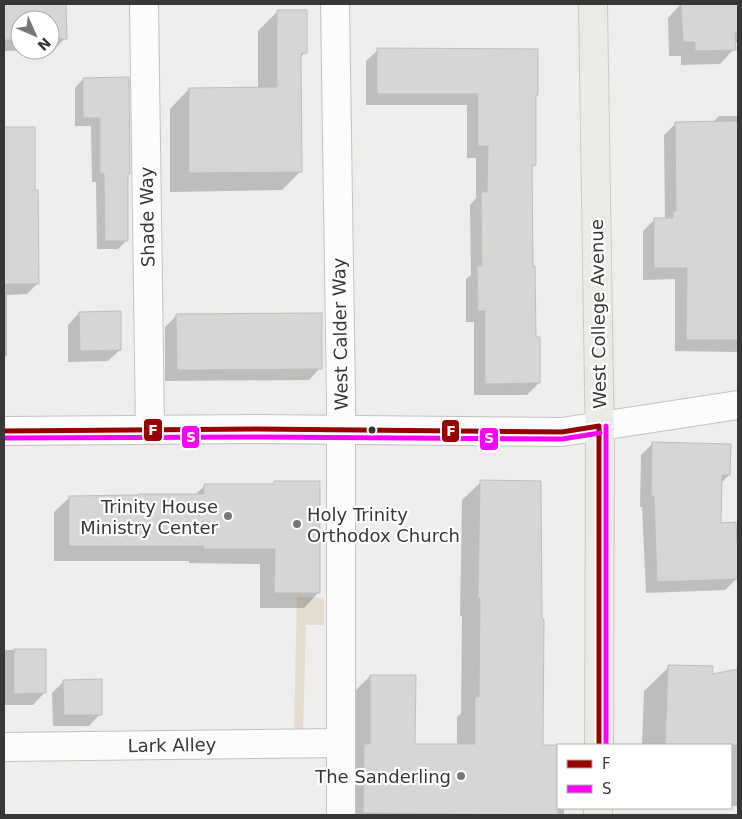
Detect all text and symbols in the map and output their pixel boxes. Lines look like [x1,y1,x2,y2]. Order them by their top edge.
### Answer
north arrow [10,10,60,60]
text: N [34,34,54,54]
street label: Shade Way [136,166,158,267]
street label: West College Avenue [586,219,610,409]
street label: West Calder Way [328,257,352,410]
line badge: F [143,418,163,442]
line badge: F [441,419,460,443]
text: F [148,422,158,438]
text: F [446,423,456,439]
line badge: S [181,425,200,449]
unlabelled marker [367,425,377,435]
line badge: S [479,427,499,451]
text: S [186,429,196,445]
text: S [484,430,494,446]
place label: Trinity House Ministry Center [80,496,219,538]
place label: Holy Trinity Orthodox Church [307,504,460,546]
marker: Trinity House Ministry Center [222,510,234,522]
marker: Holy Trinity Orthodox Church [291,518,303,530]
street label: Lark Alley [127,734,217,756]
legend [557,744,732,809]
text: F [602,755,611,773]
place label: The Sanderling [314,766,451,787]
marker: The Sanderling [455,770,467,782]
text: S [602,780,612,798]

